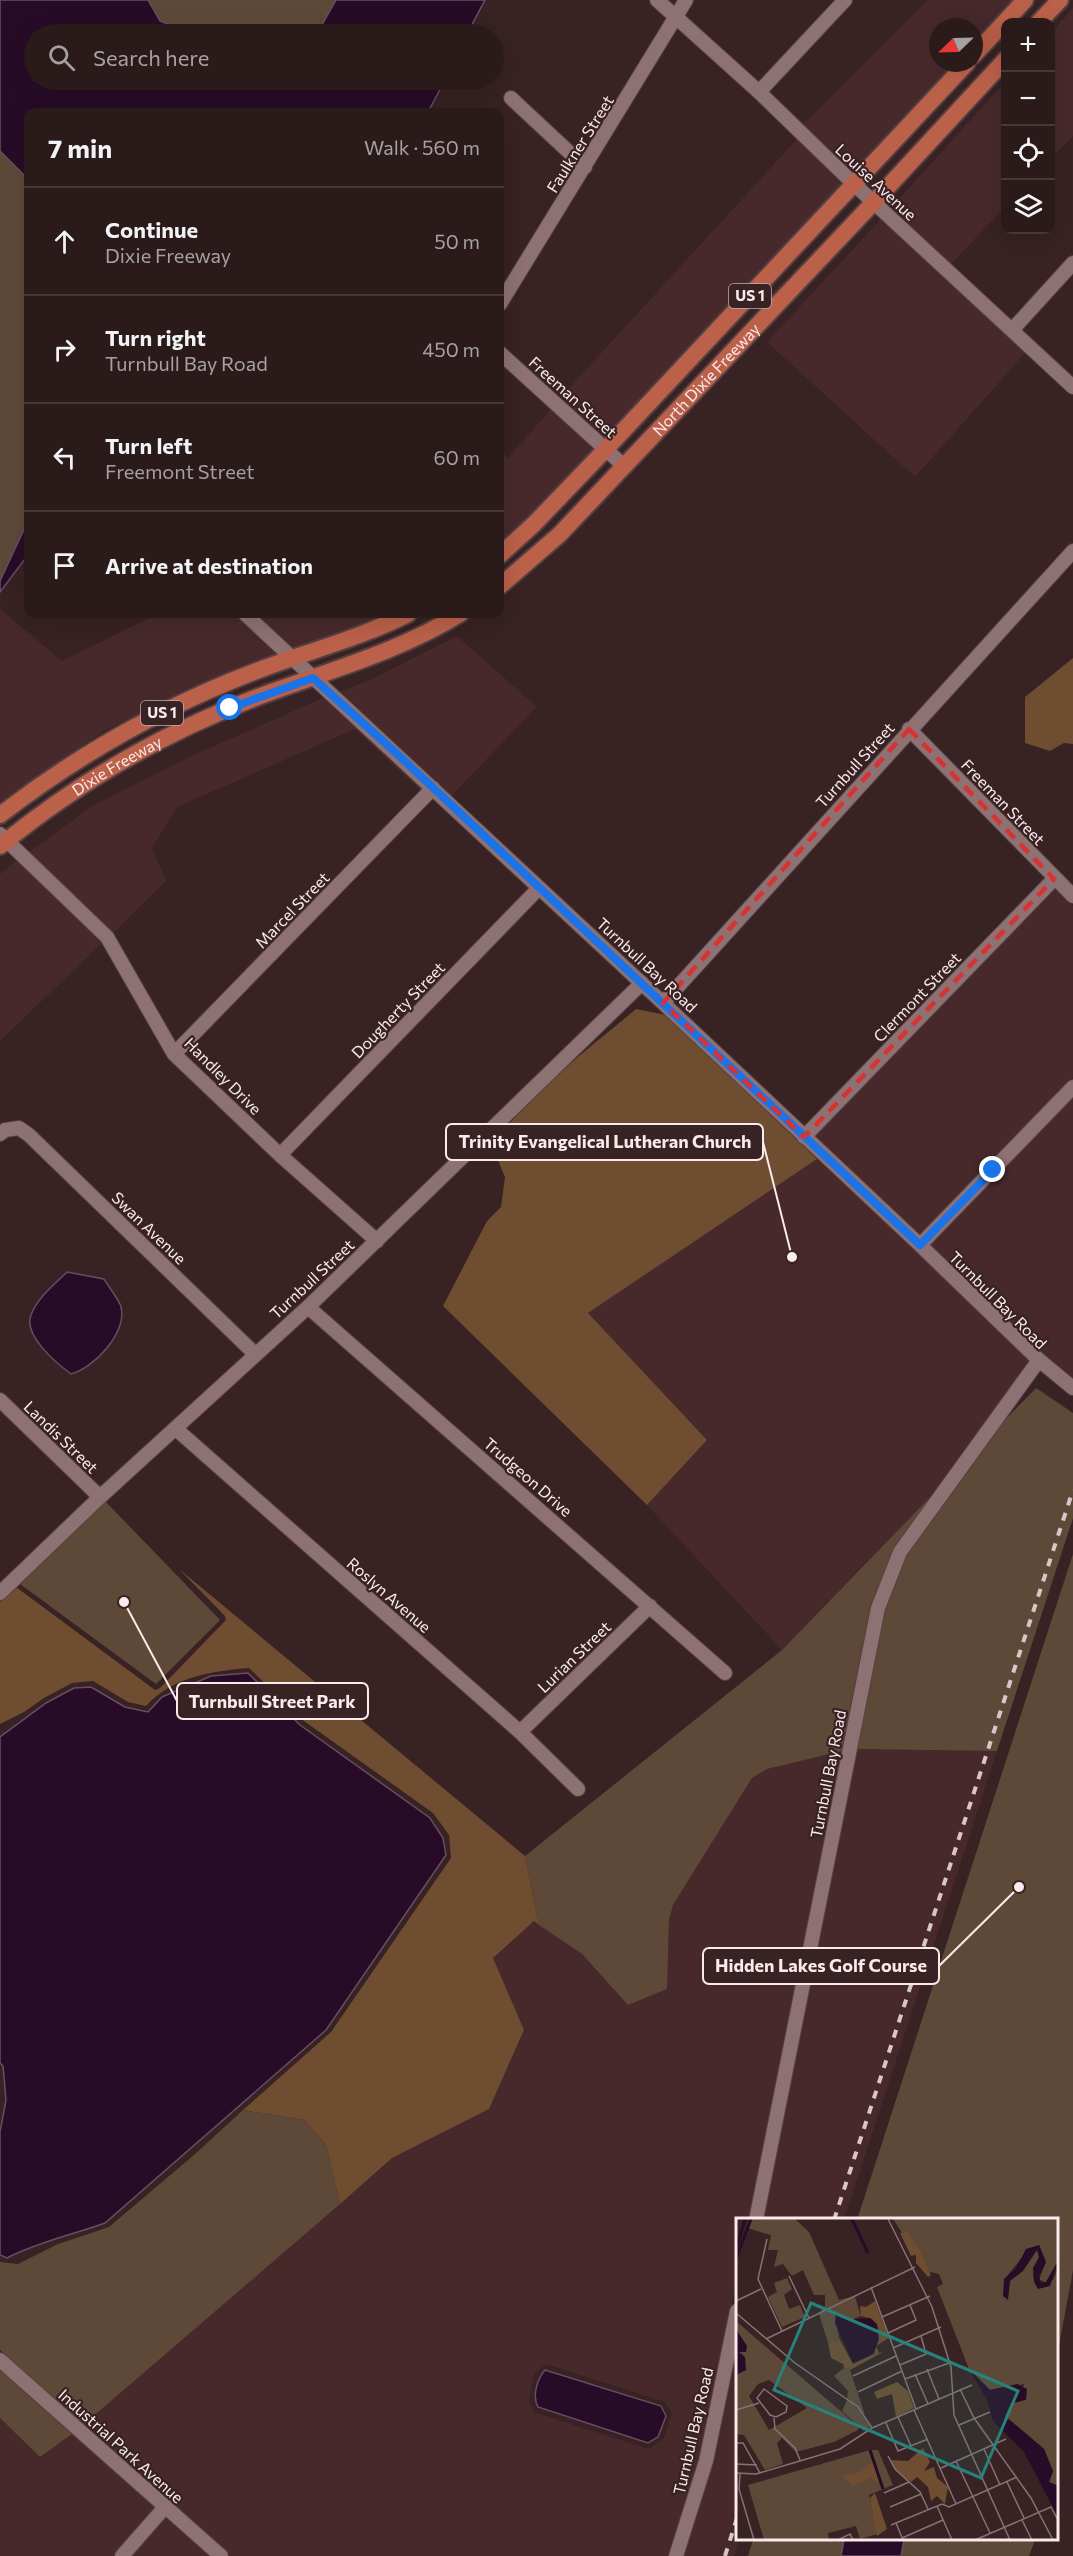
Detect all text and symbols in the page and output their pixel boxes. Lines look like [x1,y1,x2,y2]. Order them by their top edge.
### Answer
north arrow [929,18,983,72]
map controls [1001,18,1055,234]
button: + [1001,18,1055,72]
search box [24,24,504,90]
icon: search [45,41,78,74]
text: Search here [93,44,209,71]
button: − [1001,72,1055,126]
street label: Faulkner Street [542,91,617,196]
button: locate [1001,126,1055,180]
text: 7 min [48,132,112,163]
text: Walk · 560 m [364,135,480,159]
street label: Louise Avenue [832,139,921,224]
button: layers [1001,180,1055,234]
text: Continue [105,216,198,243]
icon: ahead [48,225,81,258]
text: 50 m [434,229,480,253]
text: Dixie Freeway [105,243,231,267]
road number: US 1 [729,284,771,308]
street label: North Dixie Freeway [648,319,763,439]
text: Turn right [105,324,206,351]
icon: right [48,333,81,366]
text: 450 m [422,337,480,361]
text: Turnbull Bay Road [105,351,268,375]
street label: Freeman Street [525,352,622,441]
text: Turn left [105,432,192,459]
icon: left [48,441,81,474]
text: 60 m [434,445,480,469]
text: Freemont Street [105,459,254,483]
icon: arrive [48,549,81,582]
text: Arrive at destination [105,552,313,579]
route start [216,694,242,720]
road number: US 1 [141,701,183,725]
street label: Turnbull Street [811,718,898,811]
street label: Dixie Freeway [68,732,165,799]
street label: Freeman Street [958,755,1049,849]
street label: Marcel Street [251,867,333,952]
street label: Turnbull Bay Road [593,913,701,1016]
street label: Clermont Street [869,948,965,1045]
street label: Dougherty Street [347,957,449,1062]
street label: Handley Drive [181,1033,266,1118]
callout: Trinity Evangelical Lutheran Church [446,1124,763,1160]
text: Trinity Evangelical Lutheran Church [459,1130,751,1152]
route end [979,1156,1005,1182]
street label: Swan Avenue [108,1188,190,1268]
street label: Turnbull Street [266,1234,358,1322]
street label: Turnbull Bay Road [946,1247,1051,1352]
street label: Landis Street [20,1397,103,1477]
street label: Trudgeon Drive [480,1433,576,1520]
street label: Roslyn Avenue [344,1553,435,1636]
street label: Lurian Street [533,1617,615,1696]
callout: Turnbull Street Park [177,1683,368,1719]
text: Turnbull Street Park [188,1690,356,1712]
street label: Turnbull Bay Road [806,1708,849,1840]
callout: Hidden Lakes Golf Course [703,1948,939,1984]
text: Hidden Lakes Golf Course [715,1954,927,1976]
inset map [736,2218,1058,2541]
street label: Turnbull Bay Road [669,2365,716,2496]
street label: Industrial Park Avenue [55,2385,188,2507]

